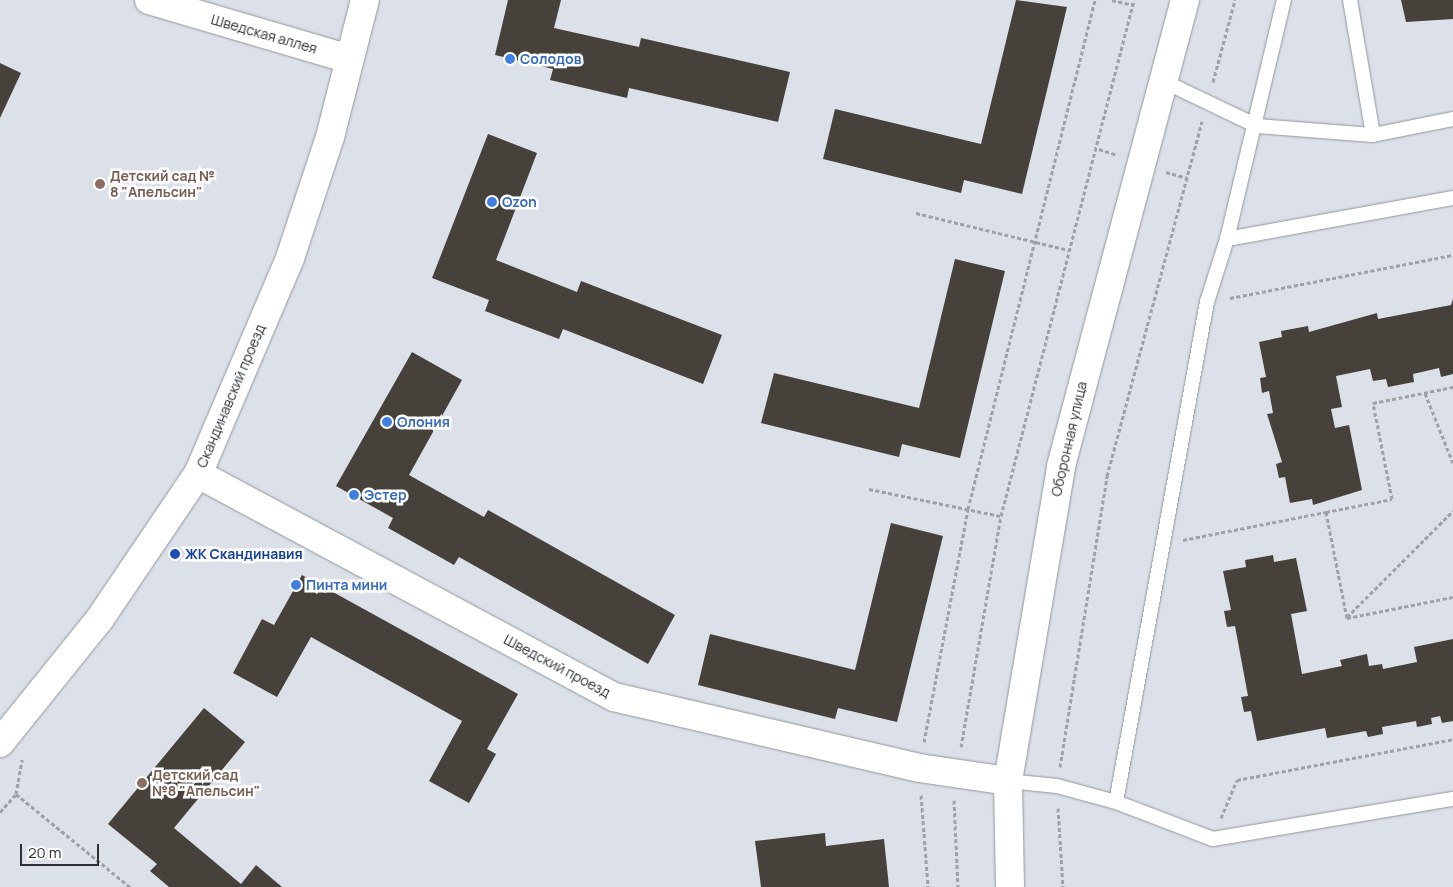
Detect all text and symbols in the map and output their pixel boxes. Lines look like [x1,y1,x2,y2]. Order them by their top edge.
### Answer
street label: Шведская аллея [209,11,319,57]
place label: Солодов [520,51,581,67]
marker: Солодов [504,53,516,65]
place label: Детский сад № 8 "Апельсин" [110,168,215,200]
marker: Детский сад № 8 "Апельсин" [94,178,106,190]
place label: Ozon [502,194,537,210]
marker: Ozon [486,196,498,208]
street label: Скандинавский проезд [193,322,269,470]
street label: Оборонная улица [1048,380,1090,498]
place label: Олония [397,414,450,430]
marker: Олония [381,416,393,428]
place label: Эстер [364,487,407,503]
marker: Эстер [348,489,360,501]
place label: ЖК Скандинавия [185,546,303,562]
marker: ЖК Скандинавия [169,548,181,560]
place label: Пинта мини [306,577,387,593]
marker: Пинта мини [290,579,302,591]
street label: Шведский проезд [501,631,613,701]
place label: Детский сад №8 "Апельсин" [152,767,260,800]
marker: Детский сад №8 "Апельсин" [136,777,148,789]
scale bar [22,834,101,866]
text: 20 m [28,842,61,863]

